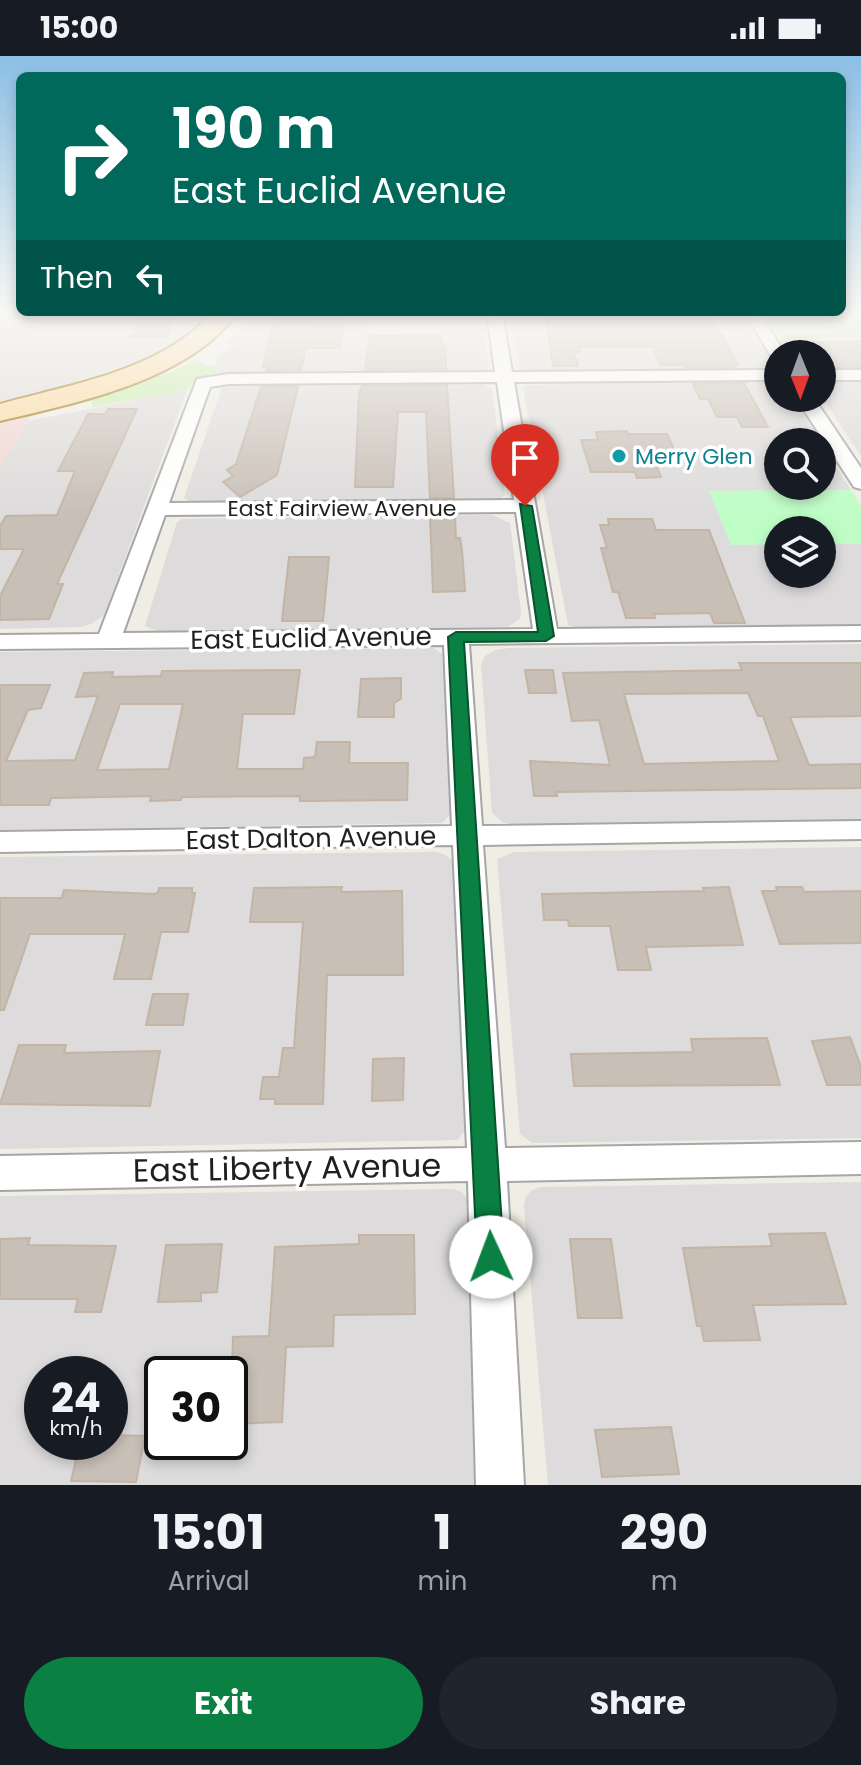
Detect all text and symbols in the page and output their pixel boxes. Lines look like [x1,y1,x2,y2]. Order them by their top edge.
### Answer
text: 15:00 [40,6,118,49]
text: 190 m [172,89,335,168]
icon: right [40,104,144,208]
text: East Euclid Avenue [172,165,507,216]
text: Then [40,256,113,299]
icon: left [129,256,173,300]
north arrow [764,340,836,412]
map controls [764,340,836,588]
pin [491,424,559,506]
button: search [764,428,836,500]
icon: arrive [503,436,547,480]
place label: Merry Glen [635,441,753,472]
marker: Merry Glen [610,447,628,465]
street label: East Fairview Avenue [227,493,457,524]
button: layers [764,516,836,588]
street label: East Euclid Avenue [190,618,432,658]
street label: East Dalton Avenue [185,818,437,858]
street label: East Liberty Avenue [132,1142,442,1193]
position arrow [449,1215,533,1299]
speed limit sign: 30 [144,1356,248,1460]
text: 24 [51,1370,101,1426]
text: km/h [49,1414,103,1442]
text: 15:01 [153,1499,265,1566]
text: 1 [433,1499,452,1566]
text: 290 [620,1499,708,1566]
text: Arrival [168,1563,250,1599]
text: min [418,1563,467,1599]
text: m [651,1563,678,1599]
button: Exit [24,1657,423,1749]
button: Share [439,1657,837,1749]

